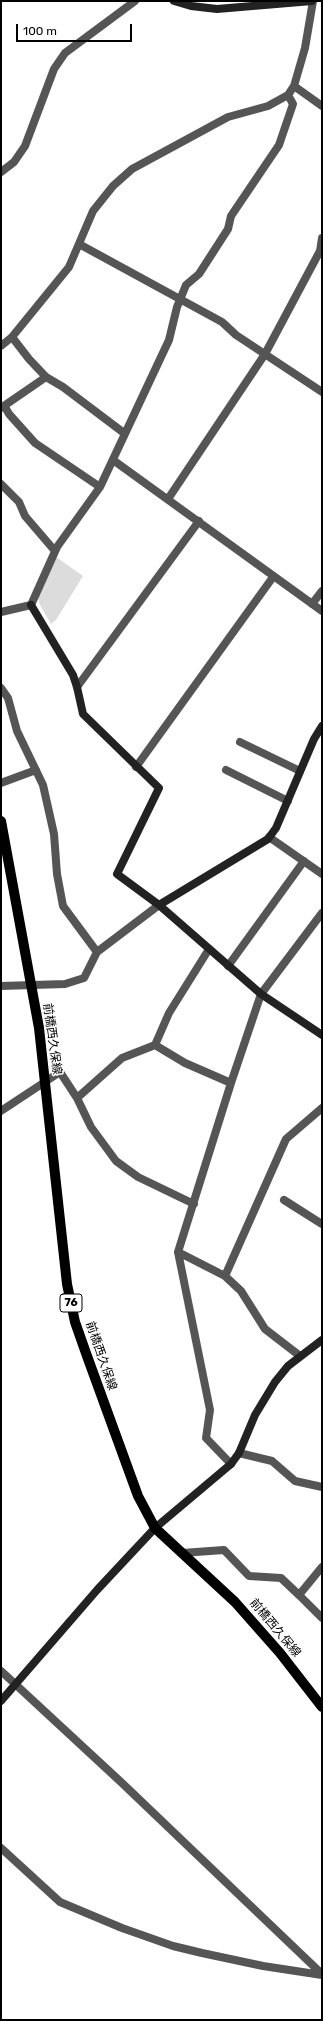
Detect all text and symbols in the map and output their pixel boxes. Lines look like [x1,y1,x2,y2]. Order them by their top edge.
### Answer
scale bar [18,16,134,42]
text: 100 m [23,24,57,38]
street label: 前橋西久保線 [40,1002,64,1076]
road number: 76 [60,1294,82,1312]
street label: 前橋西久保線 [82,1320,120,1392]
street label: 前橋西久保線 [246,1596,304,1660]

